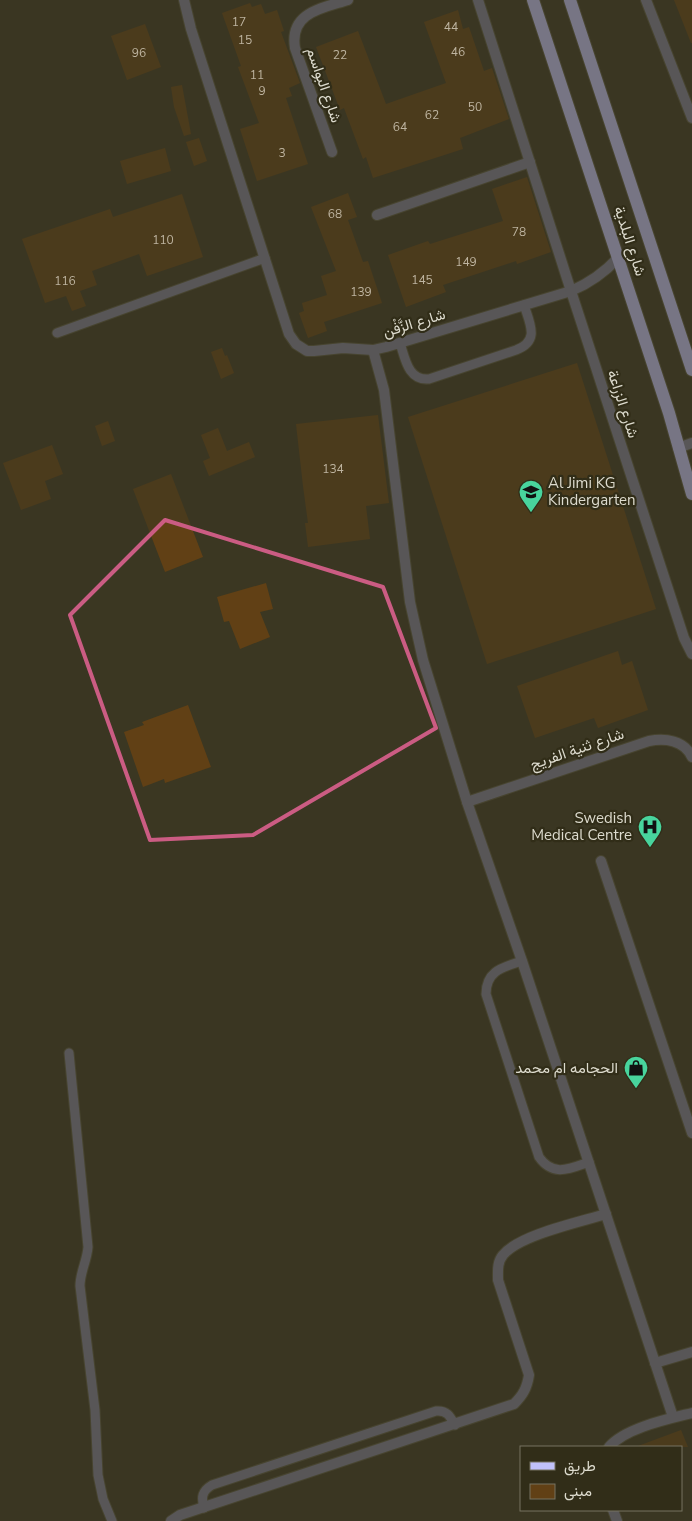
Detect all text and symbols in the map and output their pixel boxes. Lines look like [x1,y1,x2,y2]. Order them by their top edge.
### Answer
house number: 17 [232,14,246,30]
house number: 44 [444,19,458,35]
house number: 15 [238,32,252,48]
house number: 46 [451,44,465,60]
house number: 96 [132,45,146,61]
street label: شارع البواسم [301,45,346,126]
house number: 22 [333,47,347,63]
house number: 11 [250,67,264,83]
house number: 9 [258,83,266,99]
house number: 50 [468,99,482,115]
house number: 62 [425,107,439,123]
house number: 64 [393,119,407,135]
house number: 3 [278,145,286,161]
street label: شارع البلدية [608,204,651,279]
house number: 68 [328,206,342,222]
house number: 78 [512,224,526,240]
house number: 110 [152,232,174,248]
house number: 149 [455,254,477,270]
house number: 145 [411,272,433,288]
house number: 116 [54,273,76,289]
house number: 139 [350,284,372,300]
street label: شارع الزَّفْن [380,304,448,343]
street label: شارع الزراعة [602,367,643,441]
house number: 134 [322,461,344,477]
place label: Al Jimi KG Kindergarten [548,473,636,510]
school or university icon: Al Jimi KG Kindergarten [518,479,544,513]
street label: شارع ثنية الفريج [527,724,627,775]
place label: Swedish Medical Centre [531,808,632,845]
hospital icon: Swedish Medical Centre [637,814,663,848]
shop icon: الحجامه ام محمد [623,1055,649,1089]
place label: الحجامه ام محمد [515,1058,618,1078]
legend [520,1446,682,1511]
text: طريق [564,1456,596,1476]
text: مبنى [564,1481,592,1501]

